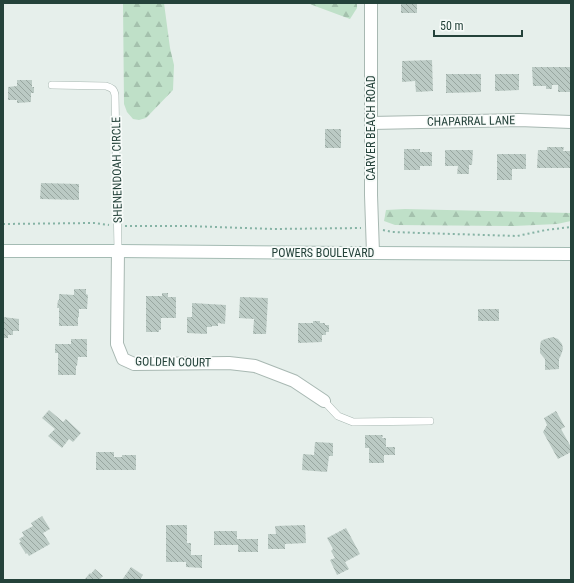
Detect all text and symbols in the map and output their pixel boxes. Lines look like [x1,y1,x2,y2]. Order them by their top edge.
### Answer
scale bar [434,12,522,38]
text: 50 m [440,19,464,33]
street label: CARVER BEACH ROAD [364,75,378,181]
street label: CHAPARRAL LANE [427,113,515,129]
street label: SHENENDOAH CIRCLE [109,117,125,223]
street label: POWERS BOULEVARD [272,246,375,260]
street label: GOLDEN COURT [135,354,211,370]

